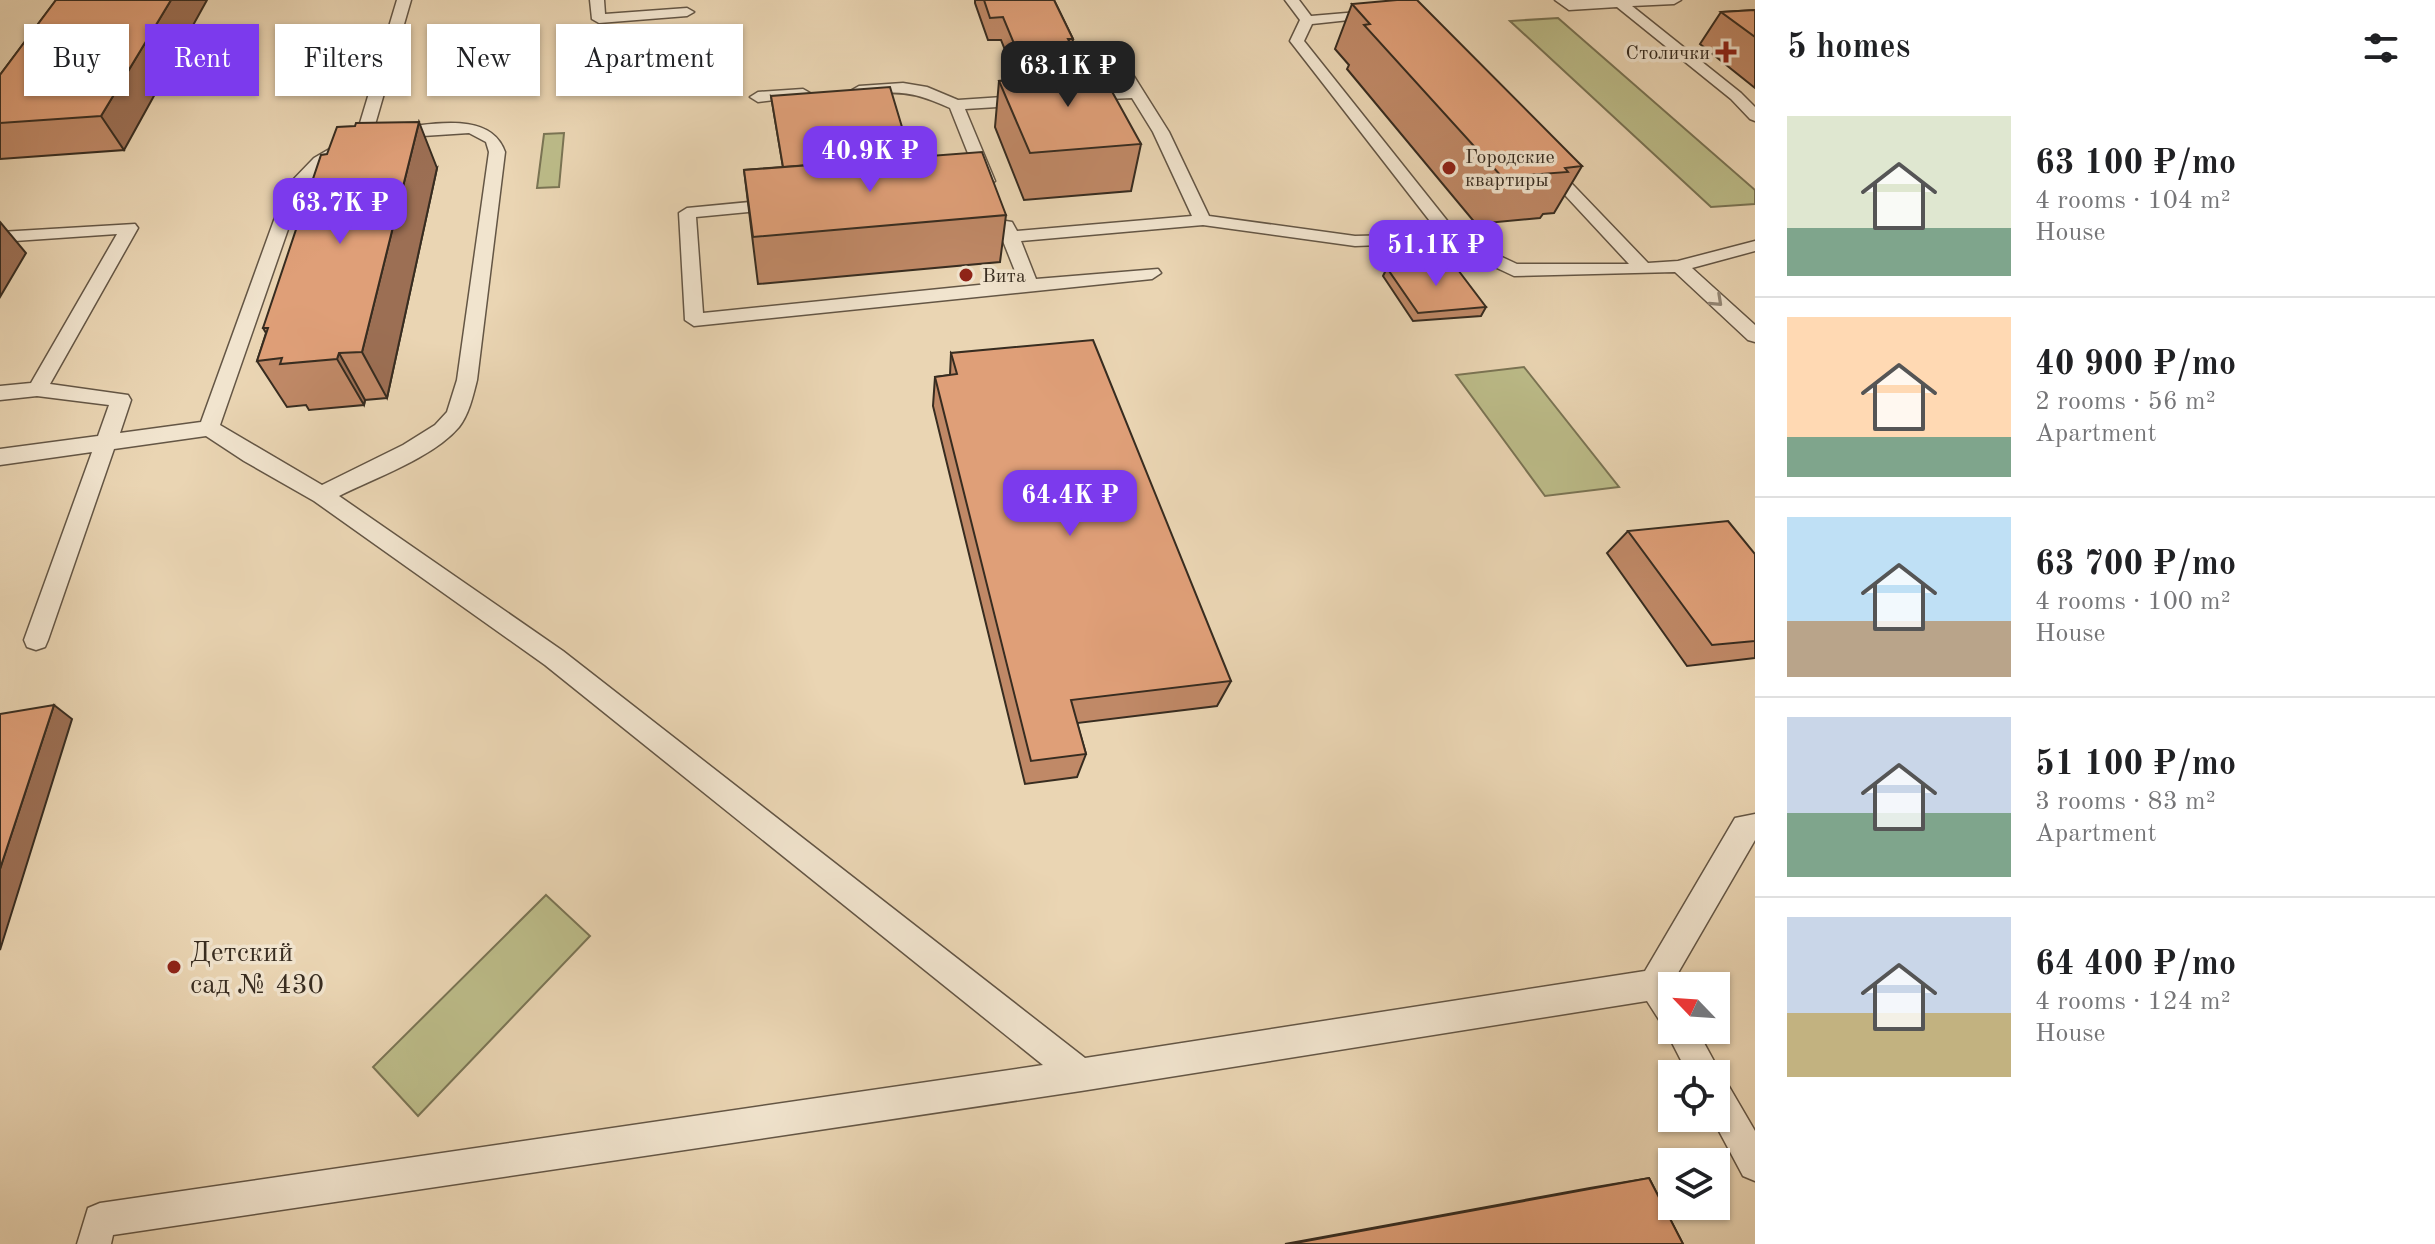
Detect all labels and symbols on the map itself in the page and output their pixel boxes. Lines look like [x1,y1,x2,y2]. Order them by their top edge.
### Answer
pin: 63.1K ₽ [994,41,1142,109]
marker: Столички [1717,43,1735,61]
place label: Столички [1626,44,1710,64]
pin: 40.9K ₽ [796,126,944,194]
place label: Городские квартиры [1465,148,1555,191]
marker: Городские квартиры [1440,159,1458,177]
pin: 63.7K ₽ [266,178,414,246]
pin: 51.1K ₽ [1362,220,1510,288]
marker: Вита [957,266,975,284]
place label: Вита [982,267,1026,287]
one-way arrow [1708,291,1722,306]
pin: 64.4K ₽ [996,470,1144,538]
place label: Детский сад № 430 [190,940,324,1000]
marker: Детский сад № 430 [165,958,183,976]
north arrow [1658,972,1730,1044]

